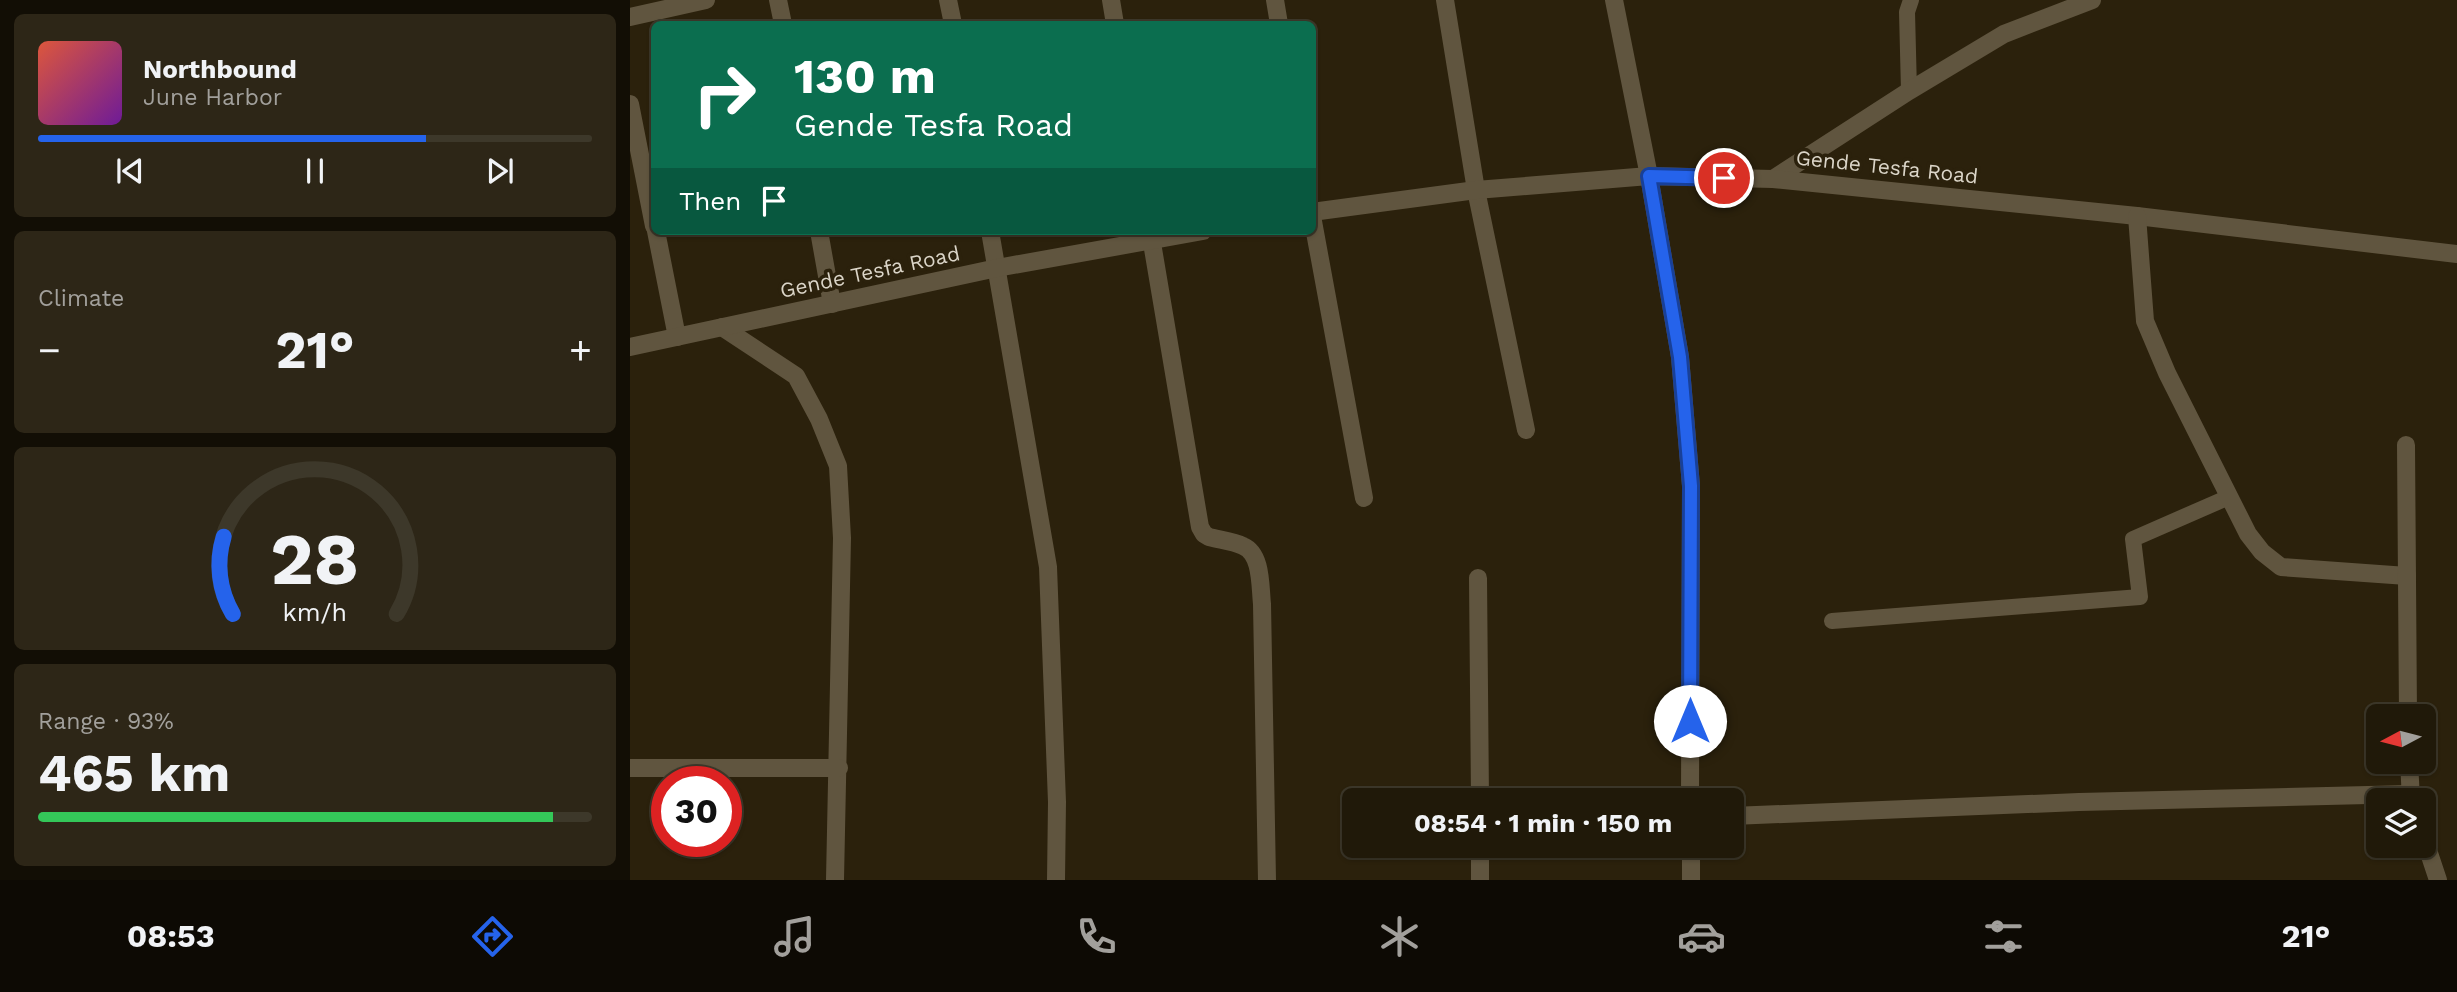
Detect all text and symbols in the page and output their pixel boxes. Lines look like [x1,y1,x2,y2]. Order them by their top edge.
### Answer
text: 130 m [794,47,936,105]
icon: right [679,49,770,140]
text: Northbound [143,54,297,84]
text: June Harbor [143,84,282,111]
text: Gende Tesfa Road [794,106,1073,144]
street label: Gende Tesfa Road [1795,144,1979,189]
pin [1694,148,1754,208]
icon: previous [111,152,149,190]
icon: pause [296,152,334,190]
icon: next [481,152,519,190]
icon: arrive [1705,159,1743,197]
icon: arrive [755,182,793,220]
text: Then [679,186,741,216]
street label: Gende Tesfa Road [778,240,962,303]
text: Climate [38,285,124,312]
text: 21° [275,320,355,381]
text: − [38,328,61,372]
text: + [569,328,592,372]
text: 28 [270,517,360,603]
text: km/h [283,598,347,627]
position arrow [1653,684,1727,758]
north arrow [2366,704,2436,774]
map controls [2366,704,2436,858]
text: Range · 93% [38,708,174,735]
text: 465 km [38,743,230,804]
speed limit sign: 30 [651,766,742,857]
button: layers [2366,788,2436,858]
text: 08:54 · 1 min · 150 m [1414,808,1672,838]
icon: directions [468,912,517,961]
icon: music [770,912,819,961]
icon: phone [1072,912,1121,961]
icon: climate [1375,912,1424,961]
icon: car [1677,912,1726,961]
icon: filters [1979,912,2028,961]
text: 08:53 [127,917,215,955]
text: 21° [2282,917,2330,955]

